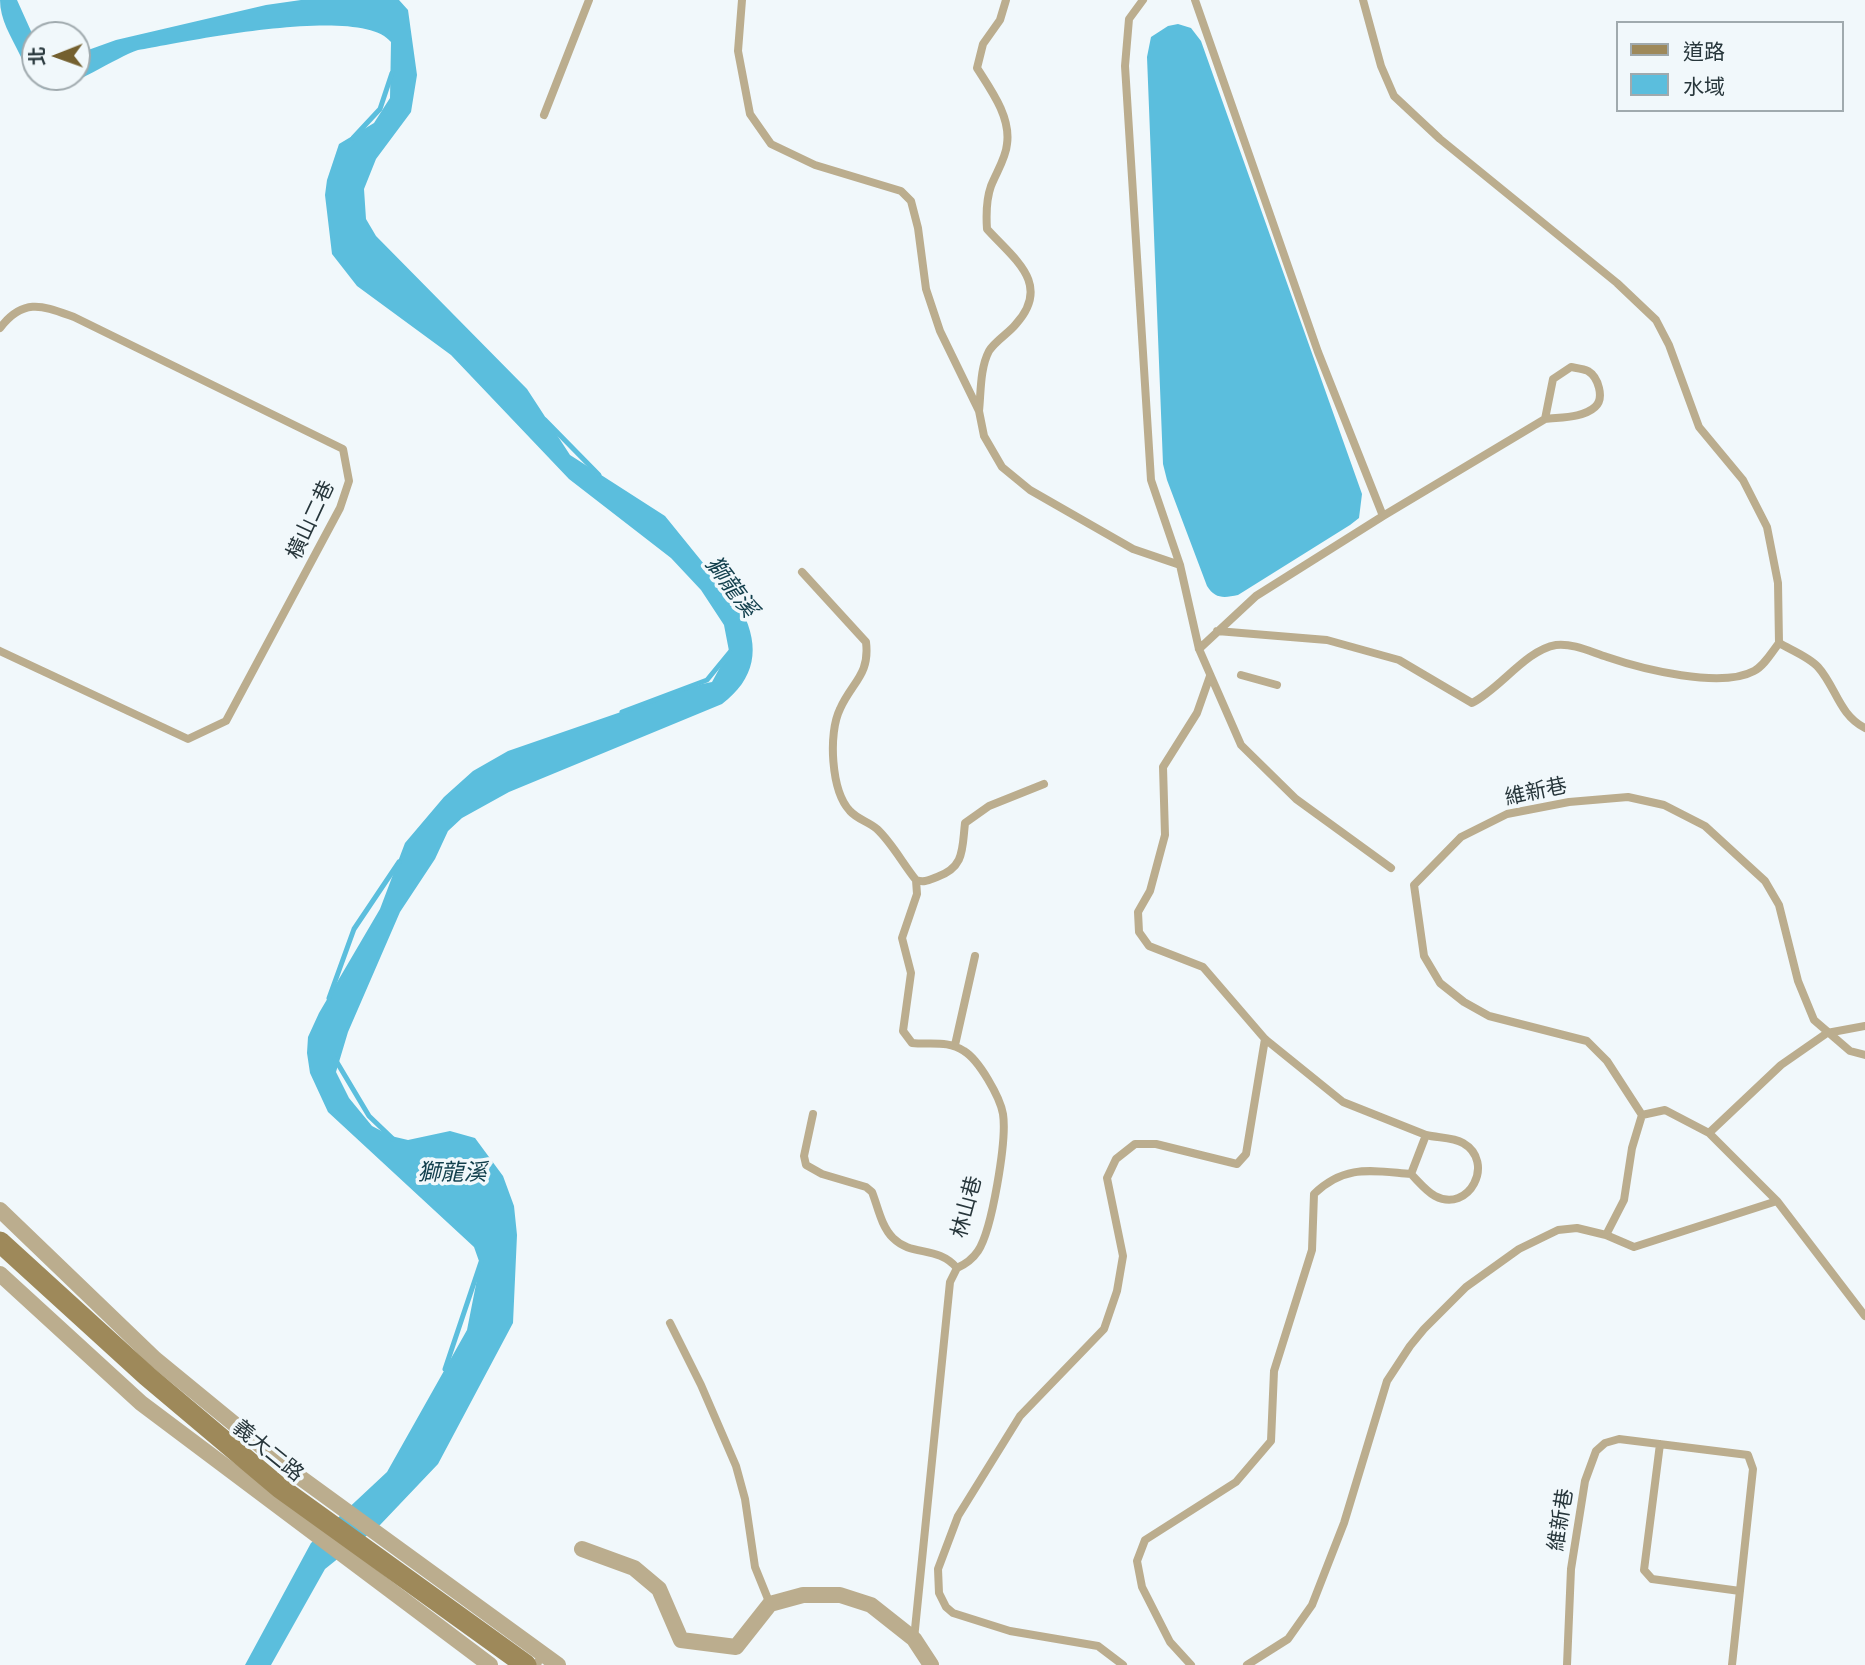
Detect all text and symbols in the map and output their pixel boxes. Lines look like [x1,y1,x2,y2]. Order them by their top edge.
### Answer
north arrow [21,21,91,91]
legend [1616,21,1844,112]
text: 道路 [1683,39,1725,64]
text: 北 [26,47,48,66]
text: 水域 [1683,74,1725,99]
street label: 橫山二巷 [282,477,340,563]
water label: 獅龍溪 [699,551,763,623]
street label: 維新巷 [1503,773,1569,811]
water label: 獅龍溪 [418,1159,486,1187]
street label: 林山巷 [947,1173,987,1241]
street label: 義大二路 [227,1415,309,1487]
street label: 維新巷 [1544,1487,1578,1553]

